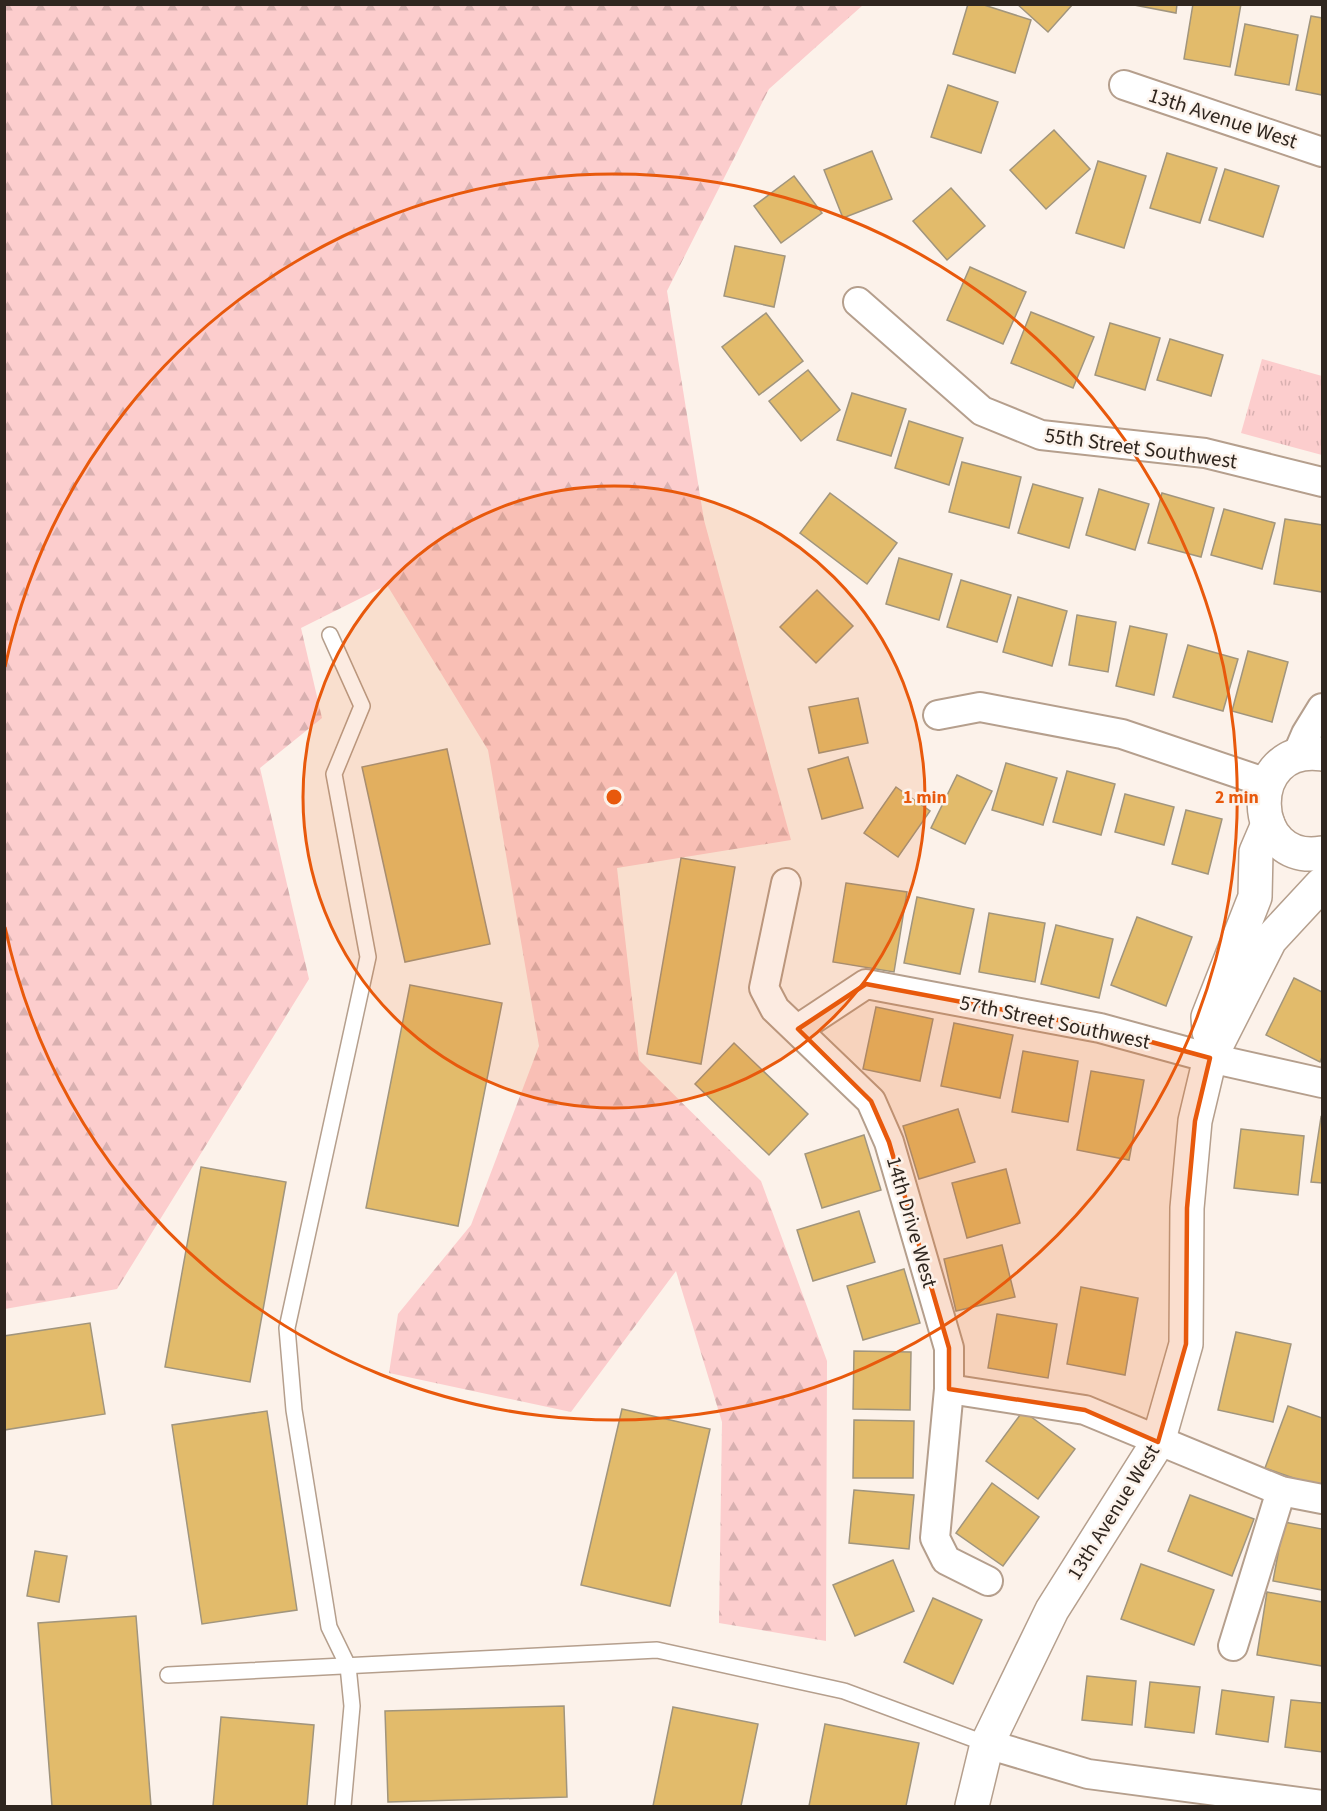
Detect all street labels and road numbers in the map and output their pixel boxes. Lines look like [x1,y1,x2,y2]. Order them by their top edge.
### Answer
street label: 13th Avenue West [1145,80,1301,156]
street label: 55th Street Southwest [1043,420,1239,476]
street label: 57th Street Southwest [957,987,1153,1057]
street label: 14th Drive West [879,1153,945,1291]
street label: 13th Avenue West [1059,1438,1167,1586]

